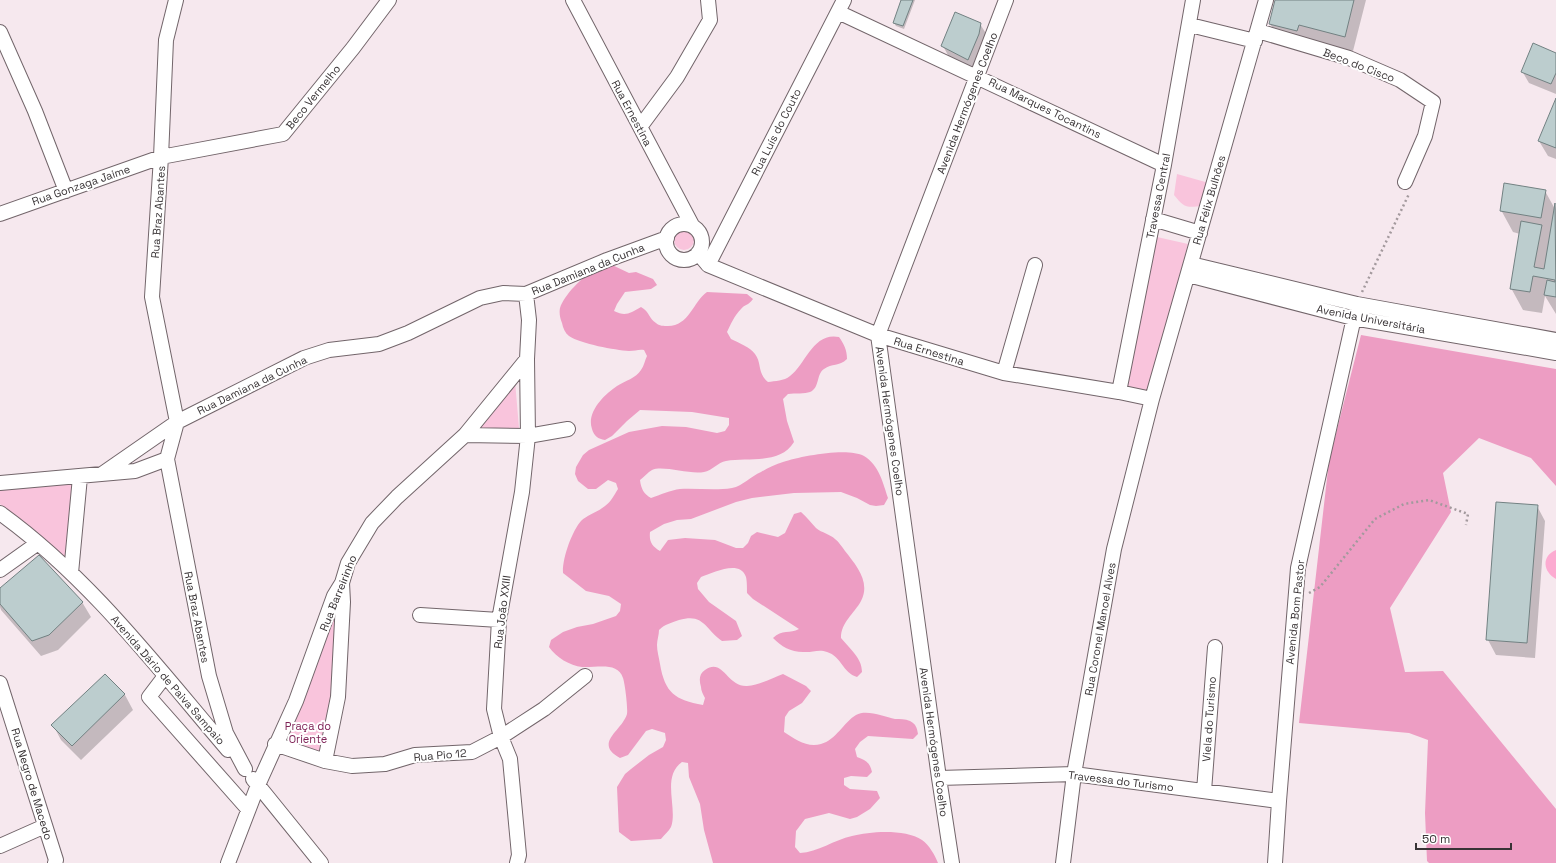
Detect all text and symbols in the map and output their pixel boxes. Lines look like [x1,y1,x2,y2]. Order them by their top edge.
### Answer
street label: Avenida Hermógenes Coelho [933,30,1001,176]
street label: Beco do Cisco [1321,45,1397,85]
street label: Beco Vermelho [283,62,343,132]
street label: Rua Marques Tocantins [987,75,1104,141]
street label: Rua Ernestina [609,78,656,149]
street label: Rua Luís do Couto [748,86,804,178]
street label: Travessa Central [1143,152,1173,240]
street label: Rua Félix Bulhões [1190,153,1229,246]
street label: Rua Gonzaga Jaime [30,162,132,208]
street label: Rua Braz Abantes [148,165,168,259]
street label: Rua Damiana da Cunha [529,240,647,298]
street label: Avenida Universitária [1315,302,1427,337]
street label: Rua Ernestina [892,334,967,369]
street label: Avenida Hermógenes Coelho [873,345,907,497]
street label: Rua Damiana da Cunha [195,352,310,418]
street label: Rua Barreirinho [316,553,360,633]
street label: Avenida Bom Pastor [1283,559,1307,665]
street label: Rua Coronel Manoel Alves [1081,561,1119,697]
street label: Rua Braz Abantes [181,570,213,664]
street label: Rua João XXIII [491,575,513,649]
street label: Avenida Dário de Paiva Sampaio [108,612,228,748]
street label: Avenida Hermógenes Coelho [917,666,951,818]
street label: Viela do Turismo [1199,676,1219,762]
park label: Praça do Oriente [285,719,331,746]
street label: Rua Negro de Macedo [8,726,56,842]
street label: Rua Pio 12 [413,746,467,764]
street label: Travessa do Turismo [1067,768,1175,794]
scale bar [1416,825,1511,851]
text: 50 m [1422,831,1450,847]

